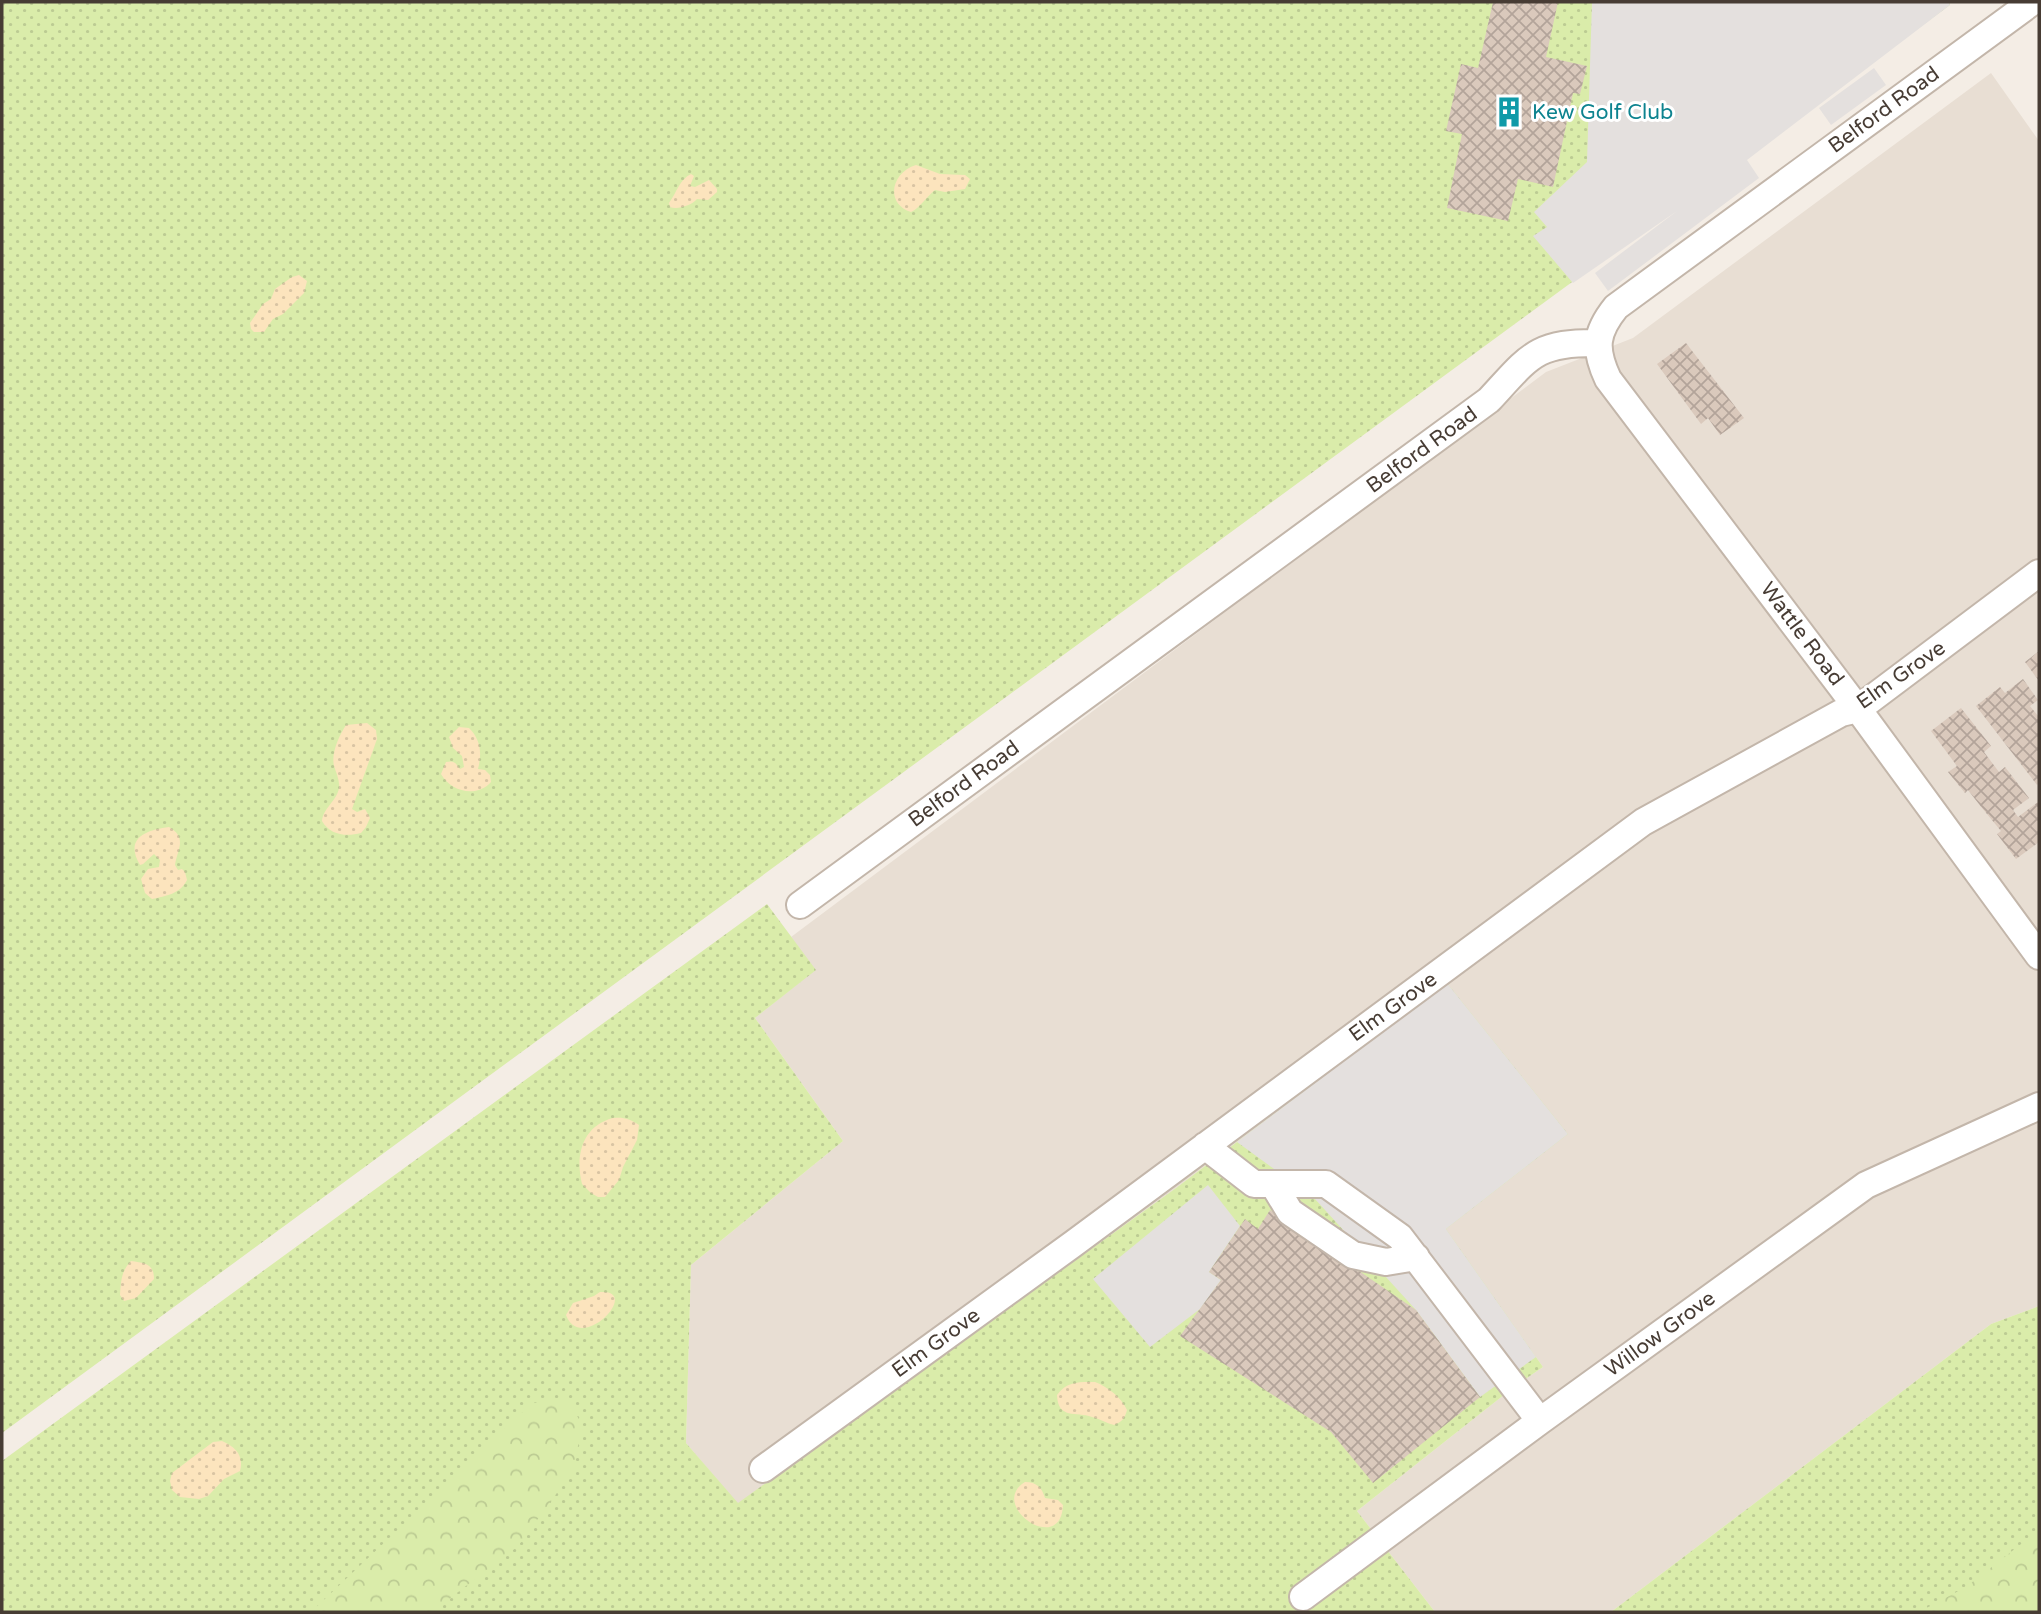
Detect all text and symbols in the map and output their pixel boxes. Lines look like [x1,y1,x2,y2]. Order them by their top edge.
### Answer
street label: Belford Road [1824,61,1944,159]
building icon: Kew Golf Club [1492,95,1526,129]
place label: Kew Golf Club [1532,100,1673,125]
street label: Belford Road [1362,401,1482,499]
street label: Wattle Road [1755,577,1849,691]
street label: Elm Grove [1852,635,1950,715]
street label: Belford Road [904,735,1024,833]
street label: Elm Grove [1344,967,1442,1047]
street label: Willow Grove [1600,1285,1720,1382]
street label: Elm Grove [887,1303,985,1383]

